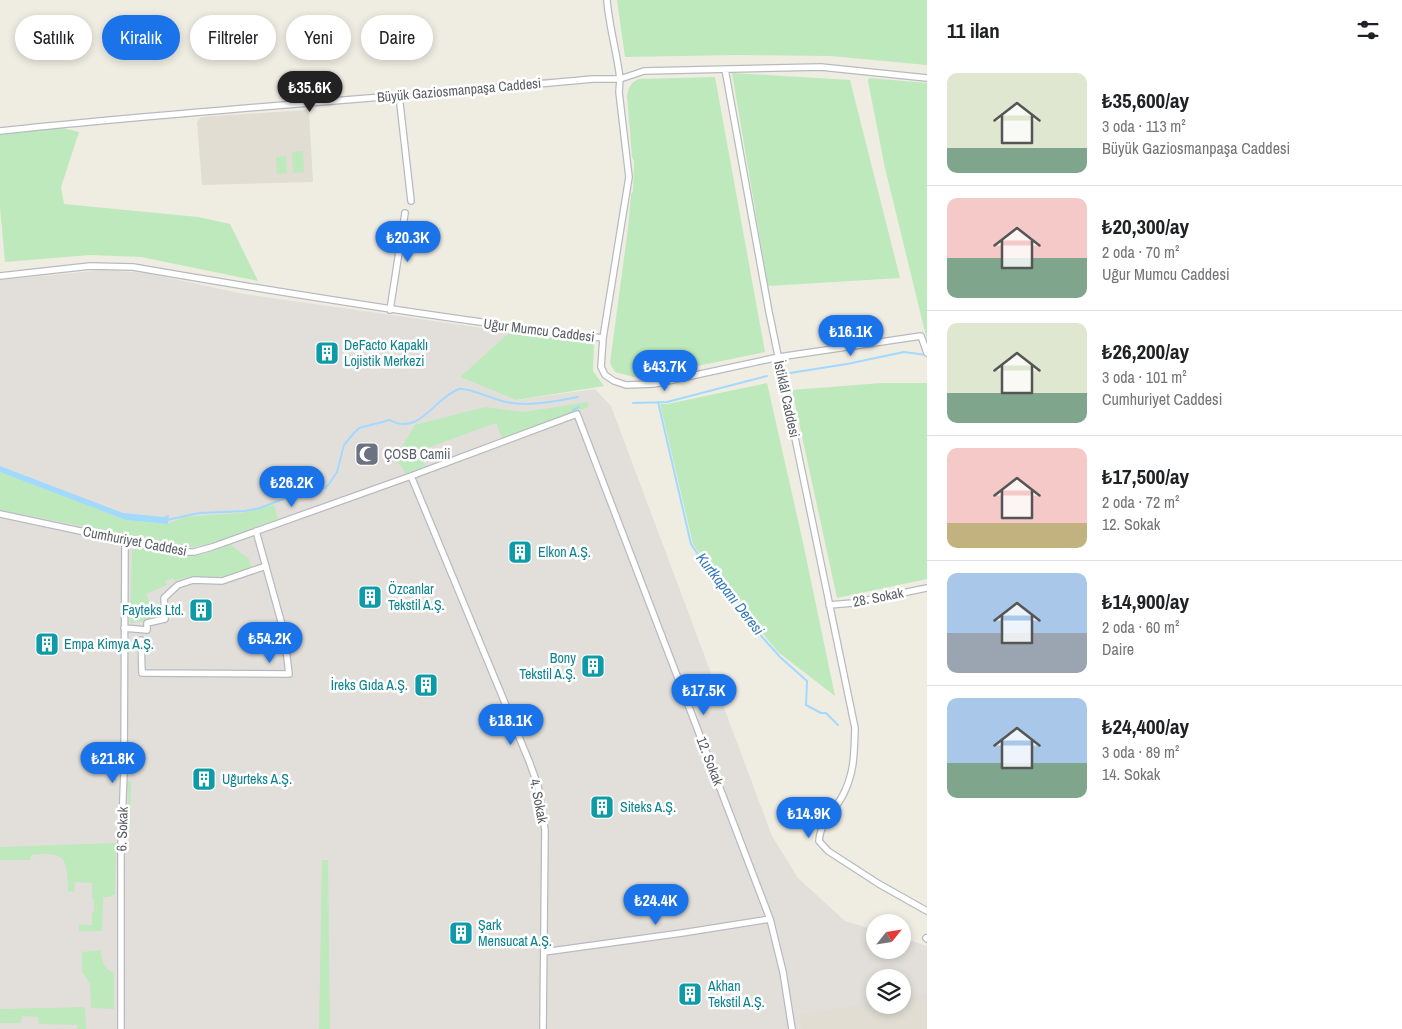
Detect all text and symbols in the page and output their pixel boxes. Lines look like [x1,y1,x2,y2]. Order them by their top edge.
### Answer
chip: Satılık [15,15,92,60]
chip: Kiralık [102,15,180,60]
chip: Filtreler [190,15,276,60]
chip: Yeni [286,15,351,60]
chip: Daire [361,15,433,60]
text: 11 ilan [947,16,1000,45]
icon: filters [1354,16,1382,44]
pin: ₺35.6K [269,70,351,113]
street label: Büyük Gaziosmanpaşa Caddesi [376,74,542,106]
text: ₺35.6K [288,76,332,98]
text: ₺35,600/ay [1102,86,1189,115]
icon: home [987,93,1047,153]
text: 3 oda · 113 m² [1102,115,1186,137]
text: Büyük Gaziosmanpaşa Caddesi [1102,137,1290,159]
text: ₺20,300/ay [1102,212,1189,241]
icon: home [987,218,1047,278]
pin: ₺20.3K [367,220,449,263]
text: ₺20.3K [386,226,430,248]
text: 2 oda · 70 m² [1102,241,1179,263]
text: Uğur Mumcu Caddesi [1102,263,1230,285]
street label: Uğur Mumcu Caddesi [482,314,596,346]
pin: ₺16.1K [810,314,892,357]
text: ₺16.1K [829,320,873,342]
place label: DeFacto Kapaklı Lojistik Merkezi [344,336,428,370]
text: ₺26,200/ay [1102,337,1189,366]
building icon: DeFacto Kapaklı Lojistik Merkezi [314,340,340,366]
icon: home [987,343,1047,403]
pin: ₺43.7K [624,350,706,392]
text: ₺43.7K [643,355,687,377]
street label: İstiklâl Caddesi [770,359,804,439]
text: 3 oda · 101 m² [1102,366,1187,388]
text: Cumhuriyet Caddesi [1102,388,1222,410]
mosque icon: ÇOSB Camii [354,441,380,467]
place label: ÇOSB Camii [384,445,450,463]
text: ₺17,500/ay [1102,462,1189,491]
pin: ₺26.2K [251,466,333,508]
icon: home [987,468,1047,528]
text: ₺26.2K [270,471,314,493]
text: 2 oda · 72 m² [1102,491,1179,513]
text: 12. Sokak [1102,513,1160,535]
street label: Cumhuriyet Caddesi [82,522,188,560]
building icon: Elkon A.Ş. [507,539,533,565]
place label: Elkon A.Ş. [538,543,591,561]
water label: Kurtkapanı Deresi [692,548,770,640]
place label: Özcanlar Tekstil A.Ş. [388,580,445,614]
street label: 28. Sokak [851,583,905,611]
building icon: Özcanlar Tekstil A.Ş. [357,584,383,610]
text: ₺14,900/ay [1102,587,1189,616]
icon: home [987,593,1047,653]
building icon: Fayteks Ltd. [188,597,214,623]
place label: Fayteks Ltd. [122,601,184,619]
text: 2 oda · 60 m² [1102,616,1179,638]
pin: ₺54.2K [229,622,311,664]
text: ₺54.2K [248,627,292,649]
building icon: Empa Kimya A.Ş. [34,631,60,657]
place label: Empa Kimya A.Ş. [64,635,154,653]
text: Daire [1102,638,1134,660]
place label: Bony Tekstil A.Ş. [519,649,576,683]
building icon: Bony Tekstil A.Ş. [580,653,606,679]
building icon: İreks Gıda A.Ş. [413,672,439,698]
pin: ₺17.5K [663,674,745,716]
place label: İreks Gıda A.Ş. [331,676,408,694]
text: ₺17.5K [682,679,726,701]
pin: ₺18.1K [470,704,552,746]
text: ₺18.1K [489,709,533,731]
text: ₺24,400/ay [1102,712,1189,741]
icon: home [987,718,1047,778]
street label: 12. Sokak [692,734,728,788]
text: 3 oda · 89 m² [1102,741,1179,763]
pin: ₺21.8K [72,742,154,784]
text: ₺21.8K [91,747,135,769]
text: 14. Sokak [1102,763,1160,785]
building icon: Uğurteks A.Ş. [191,766,217,792]
place label: Uğurteks A.Ş. [222,770,292,788]
street label: 4. Sokak [526,777,552,825]
building icon: Siteks A.Ş. [589,794,615,820]
pin: ₺14.9K [768,796,850,839]
place label: Siteks A.Ş. [620,798,676,816]
text: ₺14.9K [787,802,831,824]
street label: 6. Sokak [112,806,132,852]
pin: ₺24.4K [615,884,697,926]
text: ₺24.4K [634,889,678,911]
north arrow [866,914,911,959]
map controls [866,914,911,1014]
place label: Şark Mensucat A.Ş. [478,916,552,950]
building icon: Şark Mensucat A.Ş. [448,920,474,946]
button: layers [866,969,911,1014]
place label: Akhan Tekstil A.Ş. [707,977,765,1011]
building icon: Akhan Tekstil A.Ş. [677,981,703,1007]

